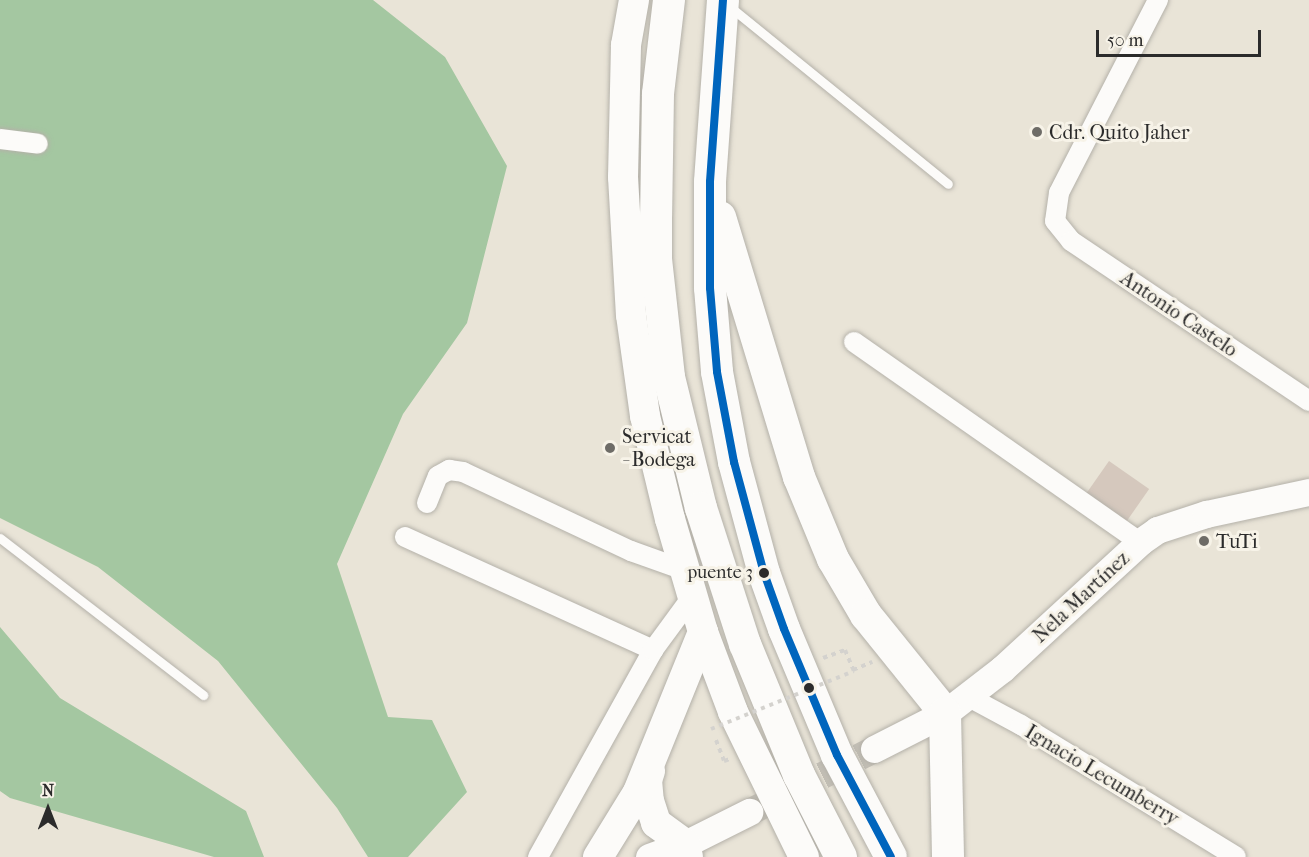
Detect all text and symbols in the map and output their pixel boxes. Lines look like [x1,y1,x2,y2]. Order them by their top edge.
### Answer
scale bar [1099,18,1264,56]
text: 50 m [1107,30,1143,51]
place label: Cdr. Quito Jaher [1049,120,1189,144]
marker: Cdr. Quito Jaher [1030,125,1044,139]
street label: Antonio Castelo [1116,266,1242,362]
place label: Servicat - Bodega [622,424,695,471]
marker: Servicat - Bodega [603,441,617,455]
place label: TuTi [1216,529,1258,553]
marker: TuTi [1197,534,1211,548]
street label: Nela Martínez [1028,546,1134,648]
place label: puente 3 [687,562,753,584]
marker: puente 3 [758,567,770,579]
unlabelled marker [803,682,815,694]
street label: Ignacio Lecumberry [1021,720,1183,830]
north arrow [18,779,78,839]
text: N [42,781,54,800]

